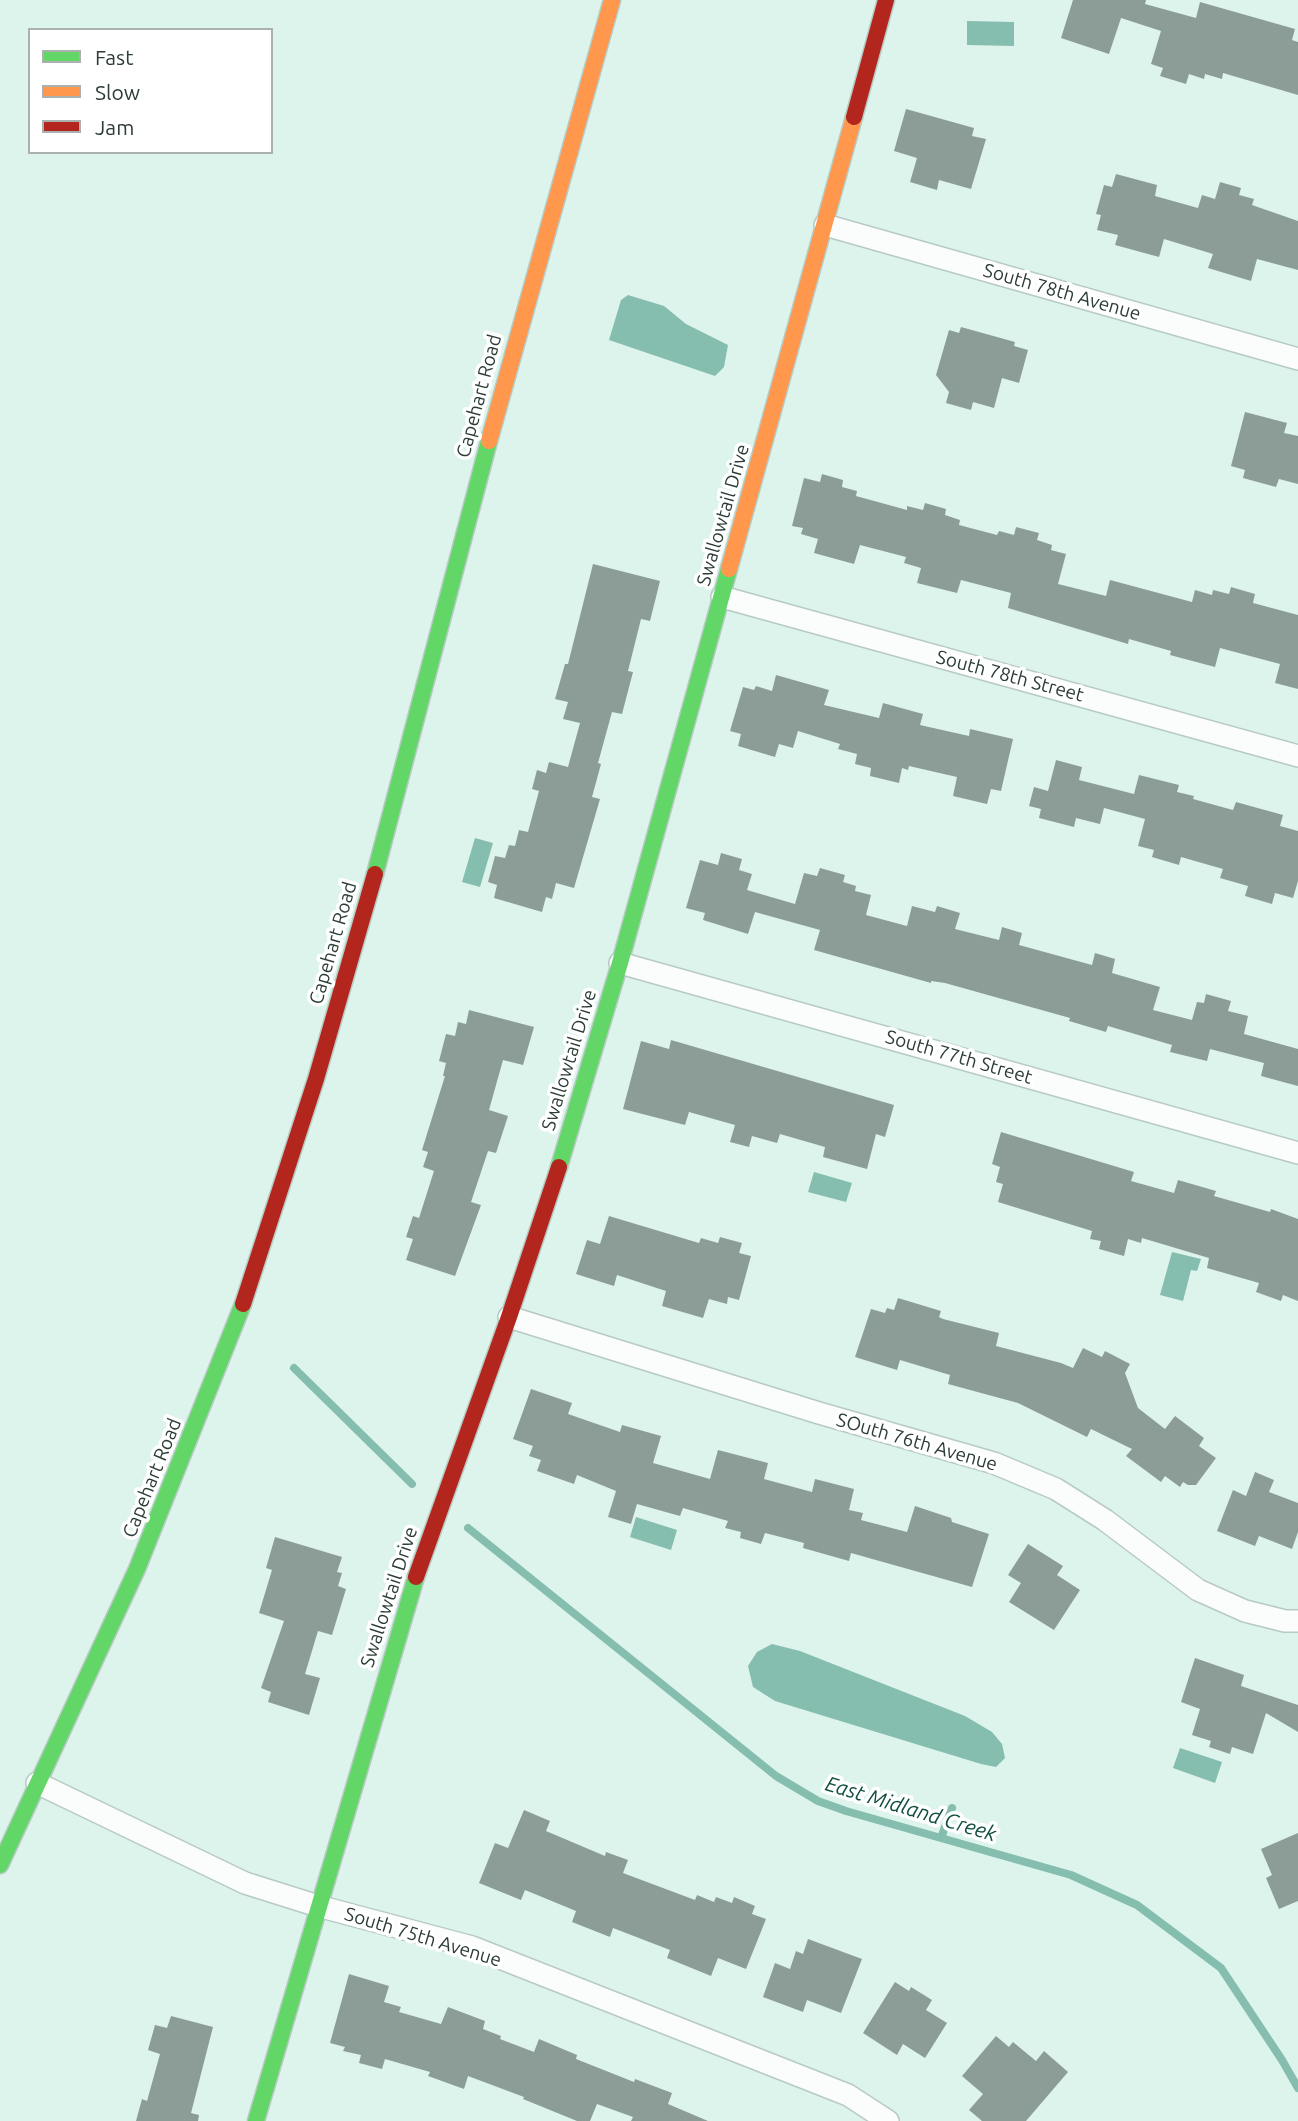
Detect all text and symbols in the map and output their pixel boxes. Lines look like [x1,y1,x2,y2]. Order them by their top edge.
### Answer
legend [28,28,273,154]
text: Fast [95,45,133,69]
text: Slow [95,80,140,104]
text: Jam [95,115,134,139]
street label: South 78th Avenue [981,259,1143,325]
street label: Capehart Road [452,332,506,460]
street label: Swallowtail Drive [692,442,754,588]
street label: South 78th Street [934,645,1086,707]
street label: Capehart Road [305,879,361,1007]
street label: Swallowtail Drive [537,987,601,1133]
street label: South 77th Street [883,1025,1035,1089]
street label: SOuth 76th Avenue [834,1408,1000,1476]
street label: Capehart Road [118,1415,186,1541]
street label: Swallowtail Drive [356,1524,422,1670]
water label: East Midland Creek [822,1771,1000,1847]
street label: South 75th Avenue [342,1902,504,1972]

